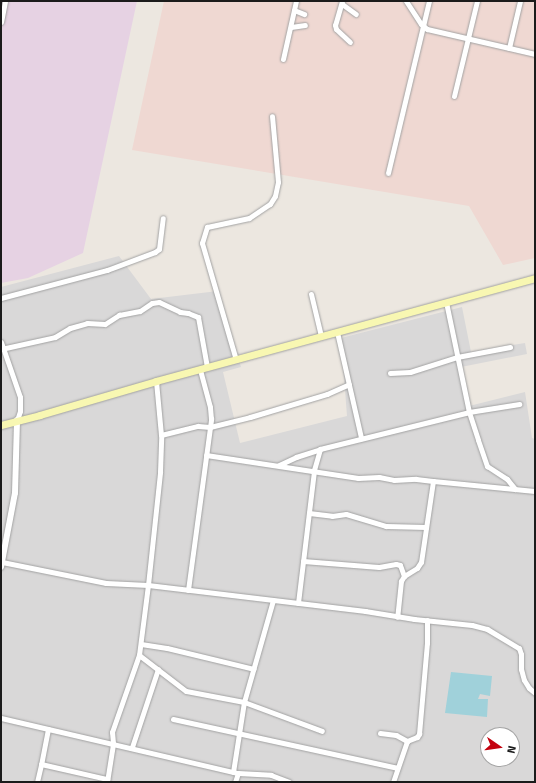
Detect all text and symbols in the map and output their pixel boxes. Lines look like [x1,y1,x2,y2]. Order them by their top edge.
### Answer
north arrow [480,727,520,767]
text: N [504,744,518,755]

